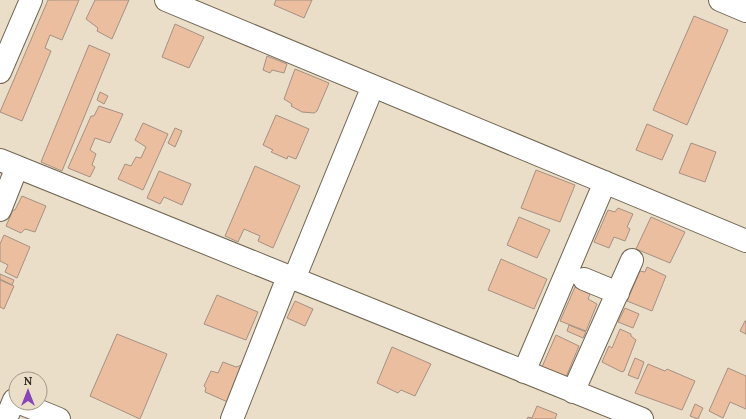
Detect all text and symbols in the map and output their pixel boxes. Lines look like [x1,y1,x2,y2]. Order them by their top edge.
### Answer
north arrow [8,371,48,411]
text: N [24,374,33,388]

